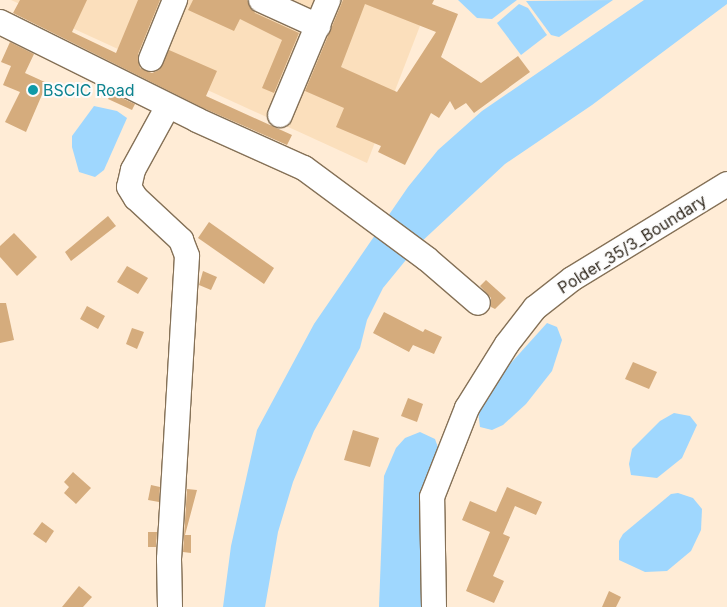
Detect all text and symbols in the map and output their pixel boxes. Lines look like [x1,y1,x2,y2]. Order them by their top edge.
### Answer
place label: BSCIC Road [43,80,134,100]
marker: BSCIC Road [27,84,39,96]
street label: Polder_35/3_Boundary [554,190,710,298]

